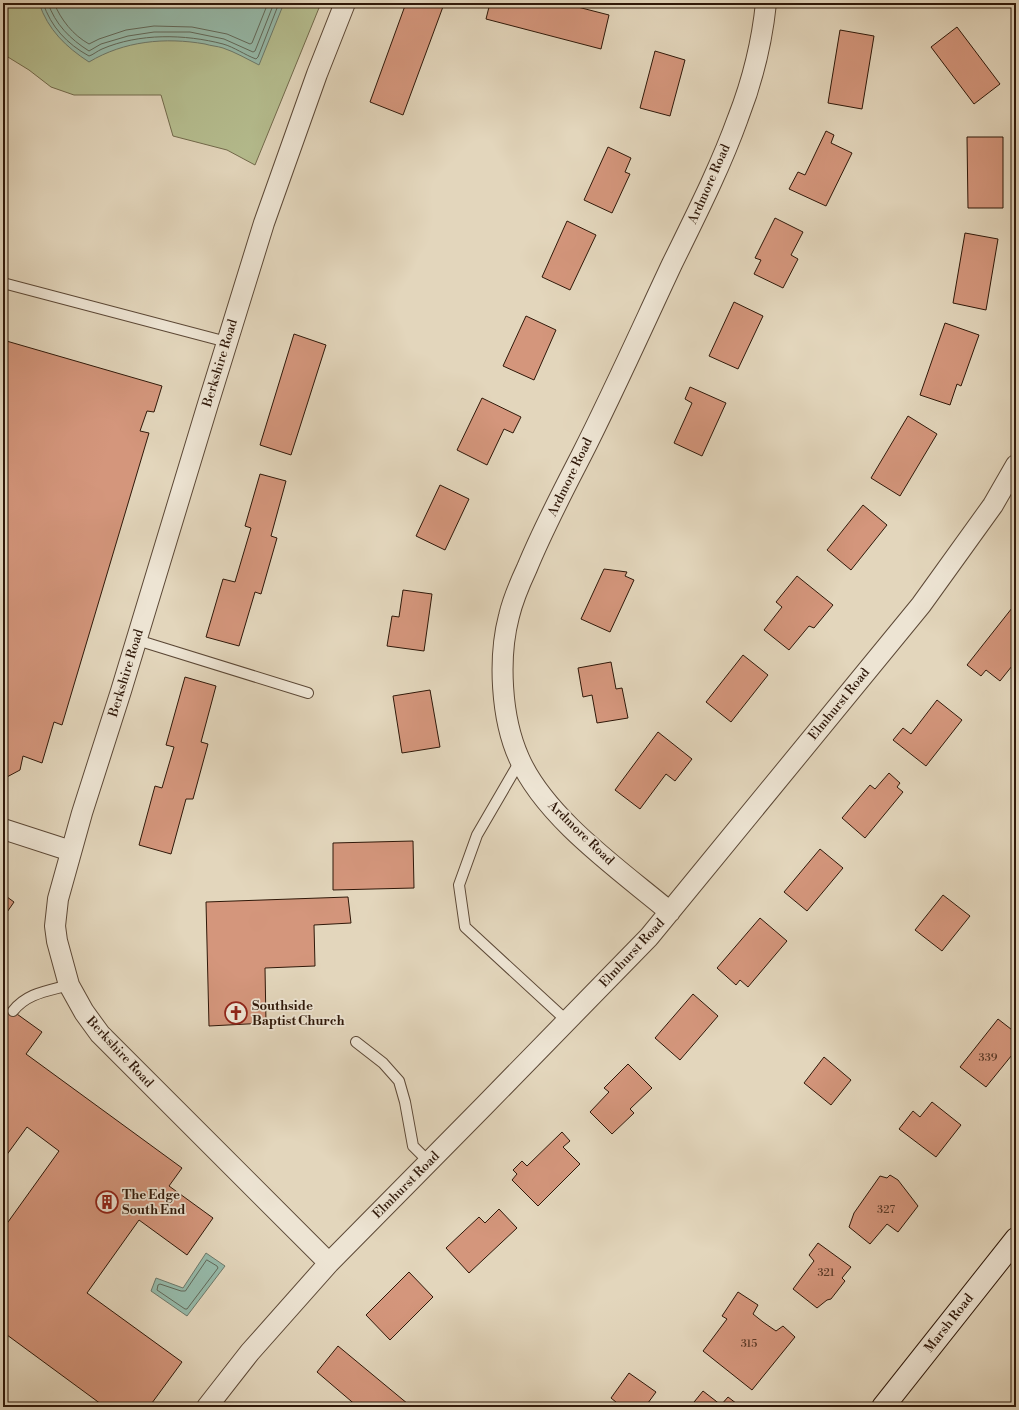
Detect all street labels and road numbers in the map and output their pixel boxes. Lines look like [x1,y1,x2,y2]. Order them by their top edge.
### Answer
street label: Ardmore Road [684,141,734,227]
street label: Berkshire Road [199,317,241,410]
street label: Ardmore Road [544,435,596,520]
street label: Berkshire Road [105,627,147,720]
street label: Elmhurst Road [805,664,873,743]
street label: Ardmore Road [544,797,618,869]
street label: Elmhurst Road [596,915,668,991]
street label: Berkshire Road [82,1012,157,1091]
street label: Elmhurst Road [369,1148,443,1222]
street label: Marsh Road [921,1290,977,1355]

